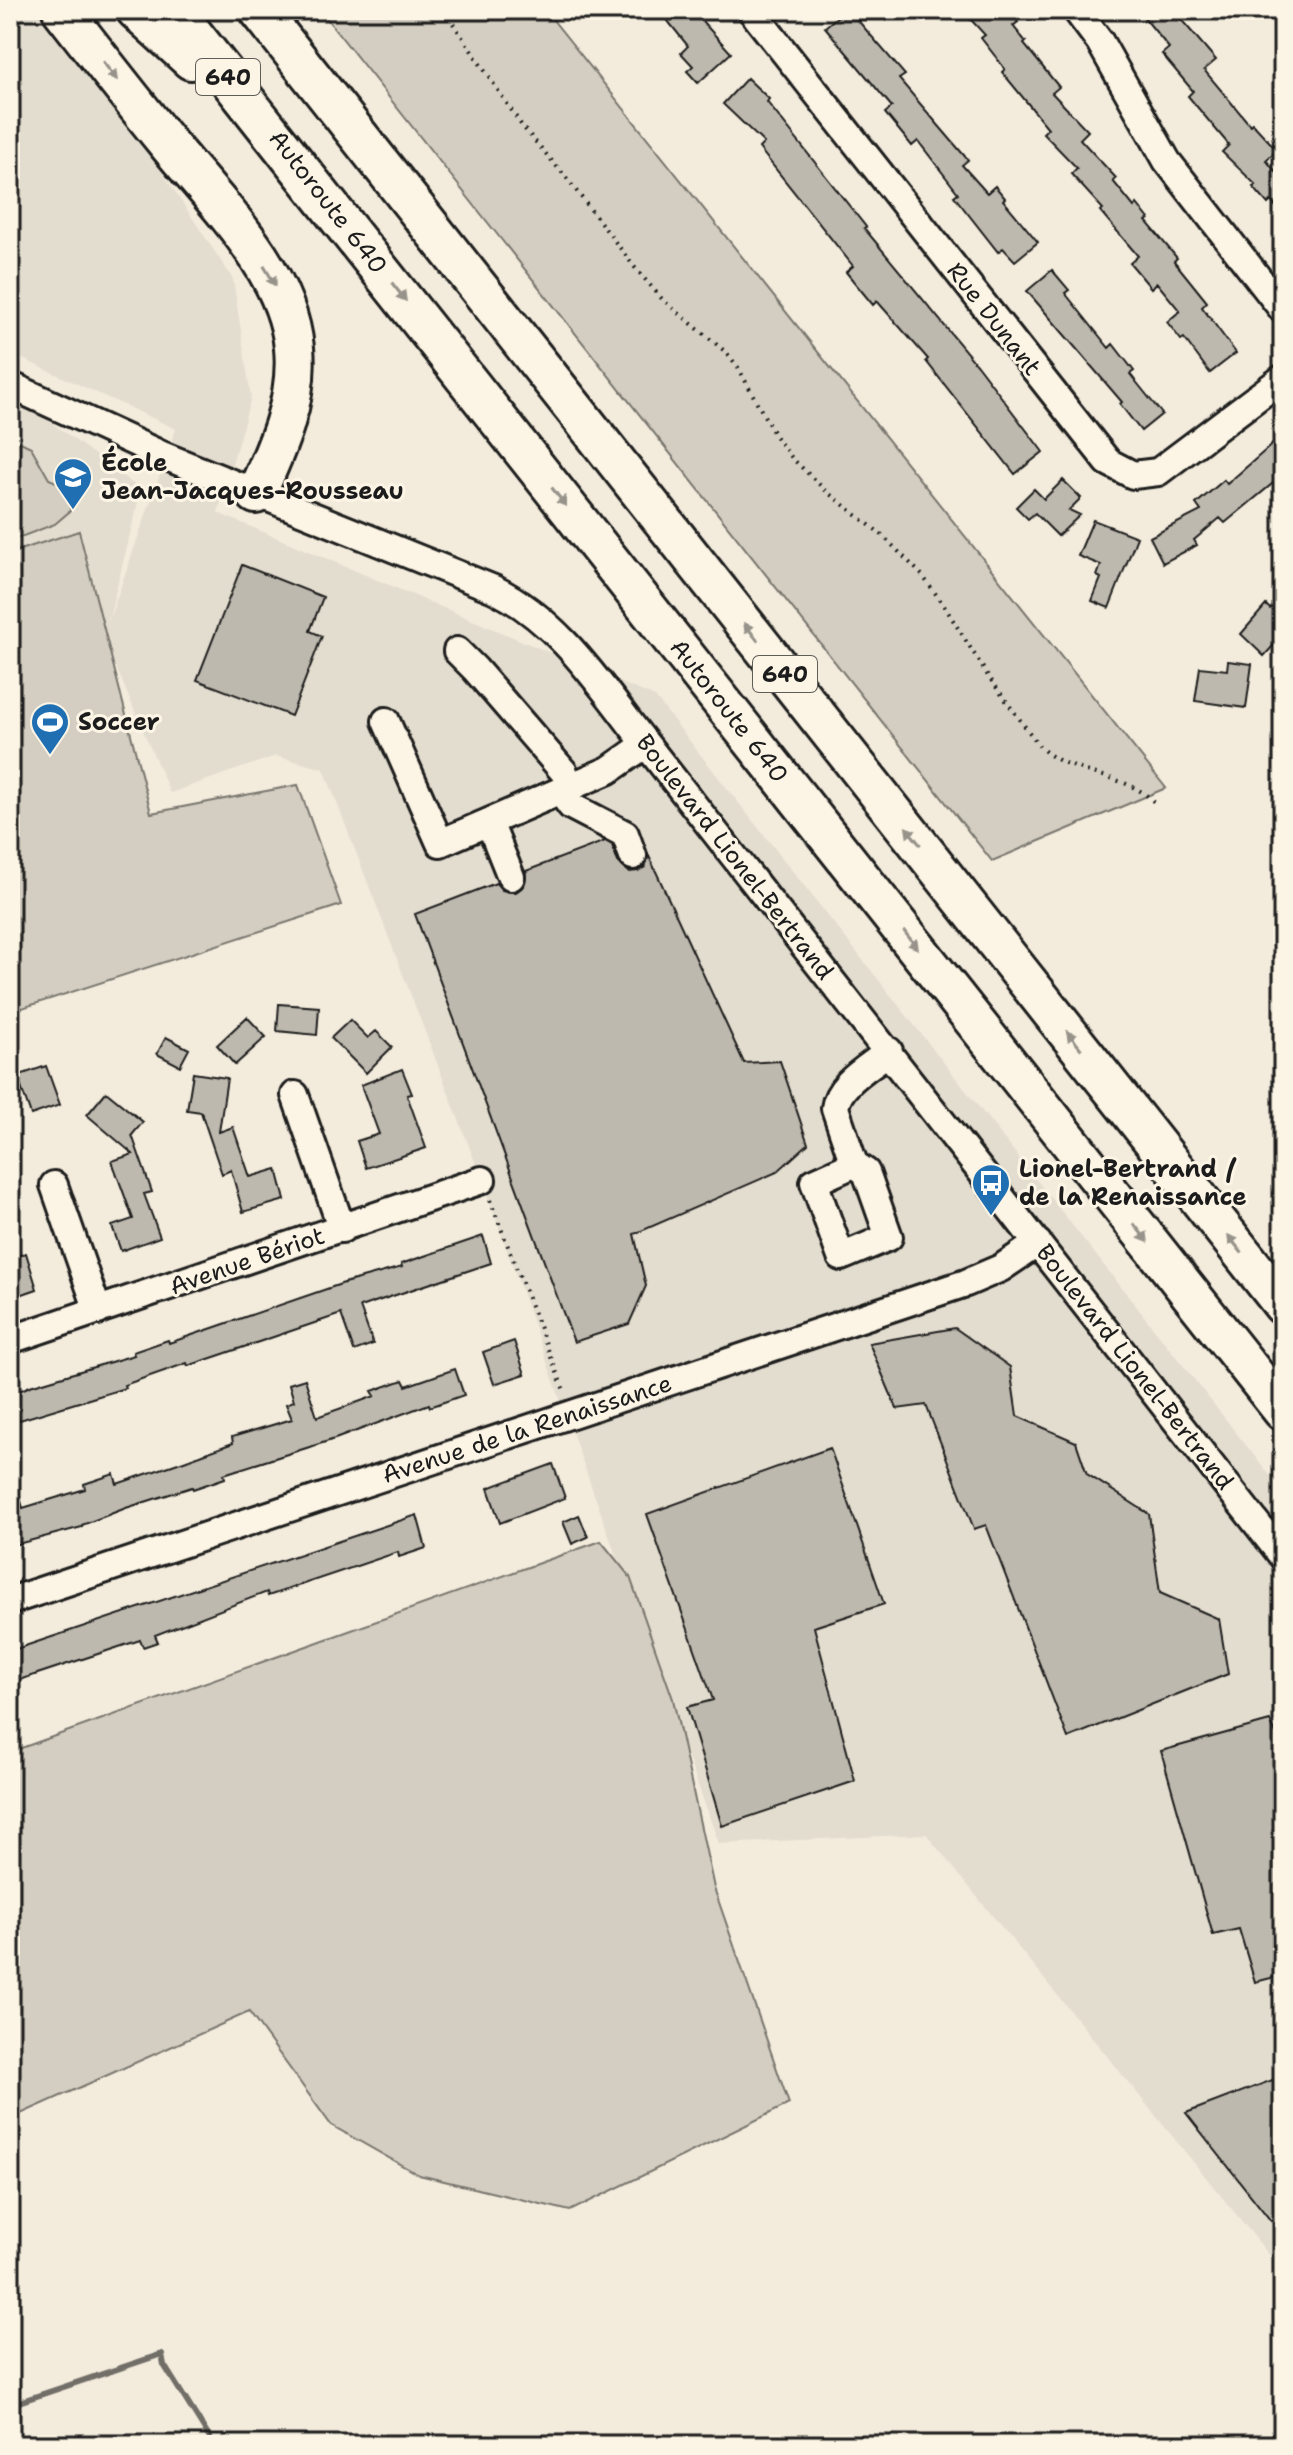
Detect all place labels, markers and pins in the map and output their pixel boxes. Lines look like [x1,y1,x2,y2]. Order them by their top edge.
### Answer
place label: École Jean-Jacques-Rousseau [101,445,404,507]
school or university icon: École Jean-Jacques-Rousseau [52,456,94,511]
sports icon: Soccer [29,701,71,756]
place label: Soccer [78,706,160,738]
place label: Lionel-Bertrand / de la Renaissance [1019,1153,1247,1213]
bus stop icon: Lionel-Bertrand / de la Renaissance [970,1162,1012,1217]

